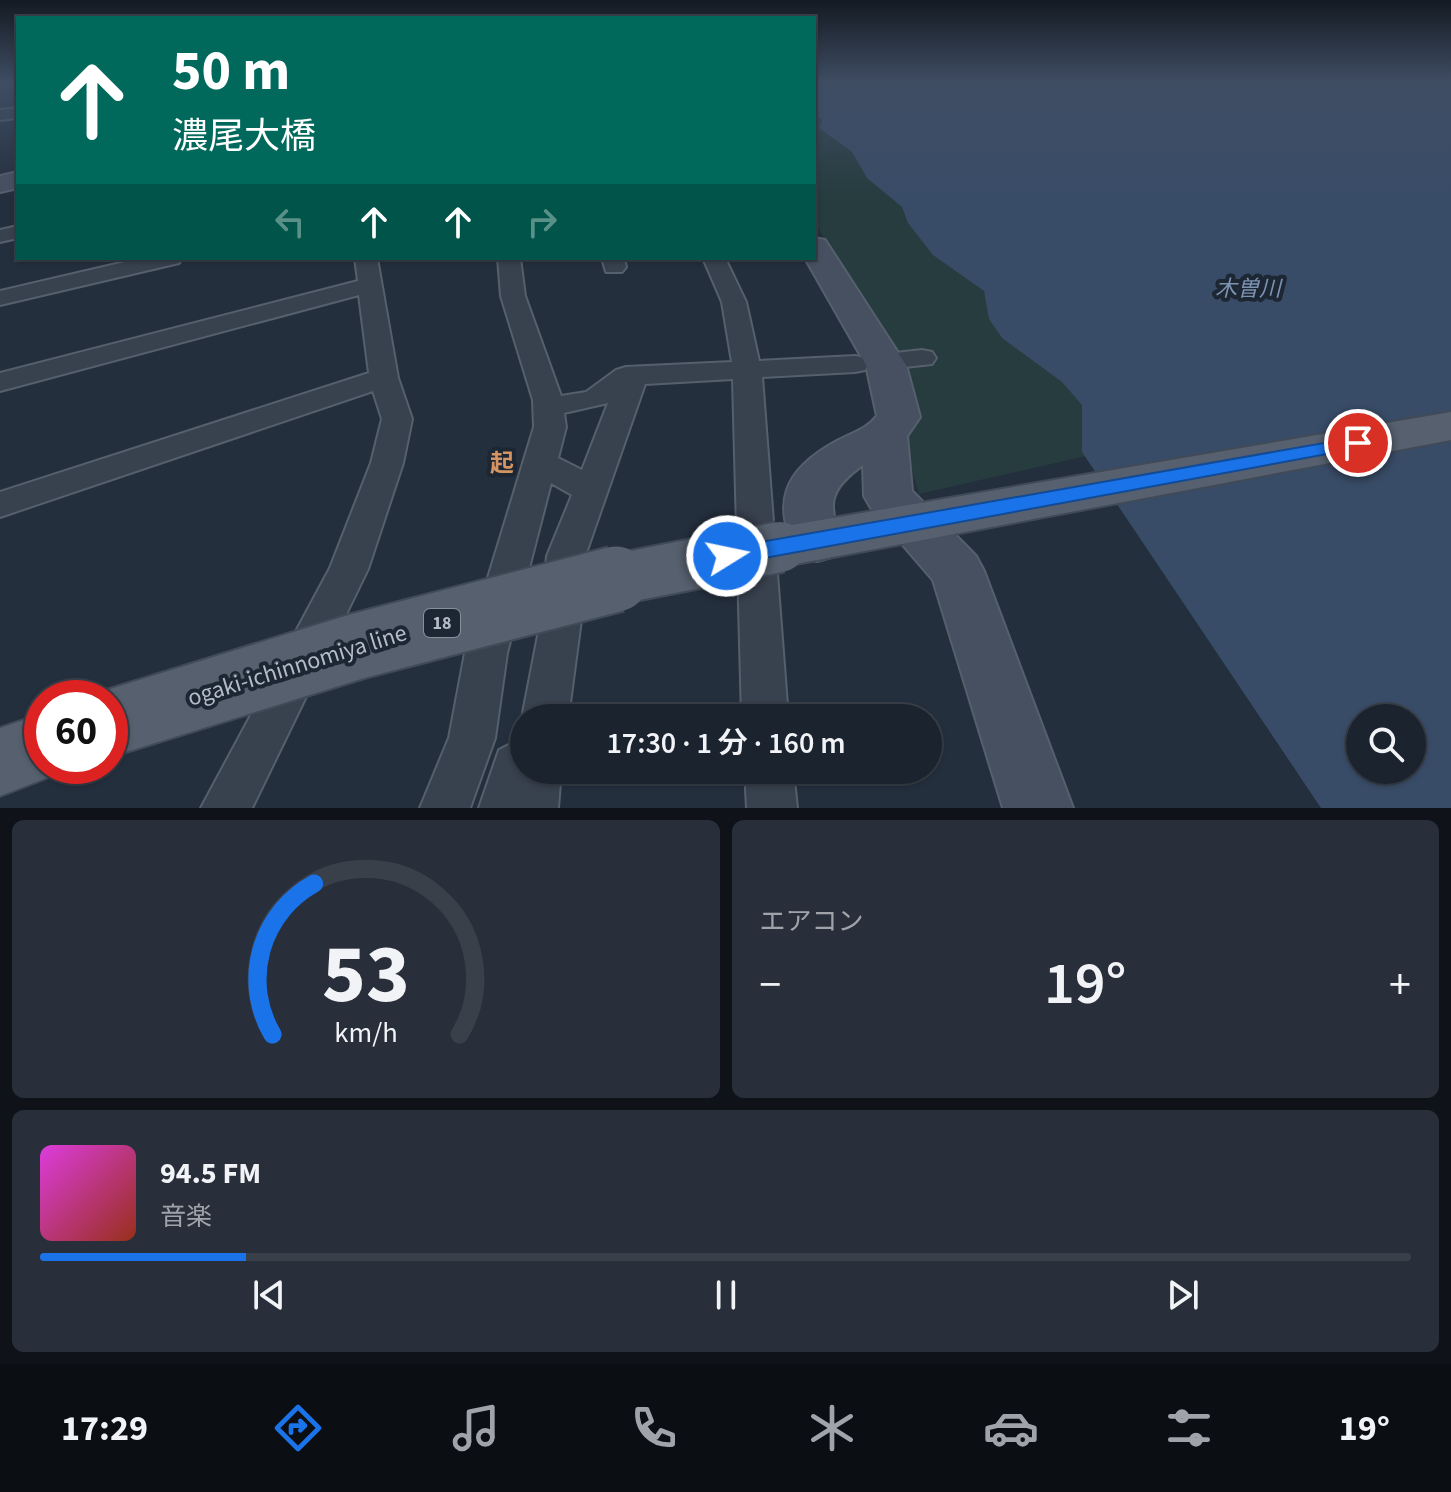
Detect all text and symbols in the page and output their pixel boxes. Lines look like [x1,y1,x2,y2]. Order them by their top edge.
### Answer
text: 50 m [172,32,290,111]
icon: ahead [40,48,144,152]
text: 濃尾大橋 [172,111,316,162]
icon: left [268,200,312,244]
icon: ahead [352,200,396,244]
icon: ahead [436,200,480,244]
icon: right [520,200,564,244]
water label: 木曽川 [1215,273,1283,305]
pin [1324,409,1392,477]
icon: arrive [1336,421,1380,465]
district label: 起 [490,446,514,481]
position arrow [685,514,769,598]
road number: 18 [424,609,460,637]
street label: ogaki-ichinnomiya line [183,615,411,715]
speed limit sign: 60 [24,680,128,784]
map controls [1346,704,1426,784]
button: search [1346,704,1426,784]
text: 17:30 · 1 分 · 160 m [606,722,846,765]
text: エアコン [760,903,864,940]
text: 53 [322,916,410,1034]
text: 19° [1044,942,1126,1027]
text: − [760,954,781,1017]
text: + [1389,954,1411,1017]
text: km/h [334,1013,397,1053]
text: 94.5 FM [160,1152,261,1195]
text: 音楽 [160,1198,212,1235]
icon: previous [247,1273,291,1317]
icon: pause [704,1273,748,1317]
icon: next [1161,1273,1205,1317]
icon: directions [270,1400,326,1456]
icon: music [448,1400,504,1456]
icon: phone [626,1400,682,1456]
icon: climate [804,1400,860,1456]
icon: car [983,1400,1039,1456]
icon: filters [1161,1400,1217,1456]
text: 17:29 [61,1403,148,1454]
text: 19° [1339,1403,1390,1454]

